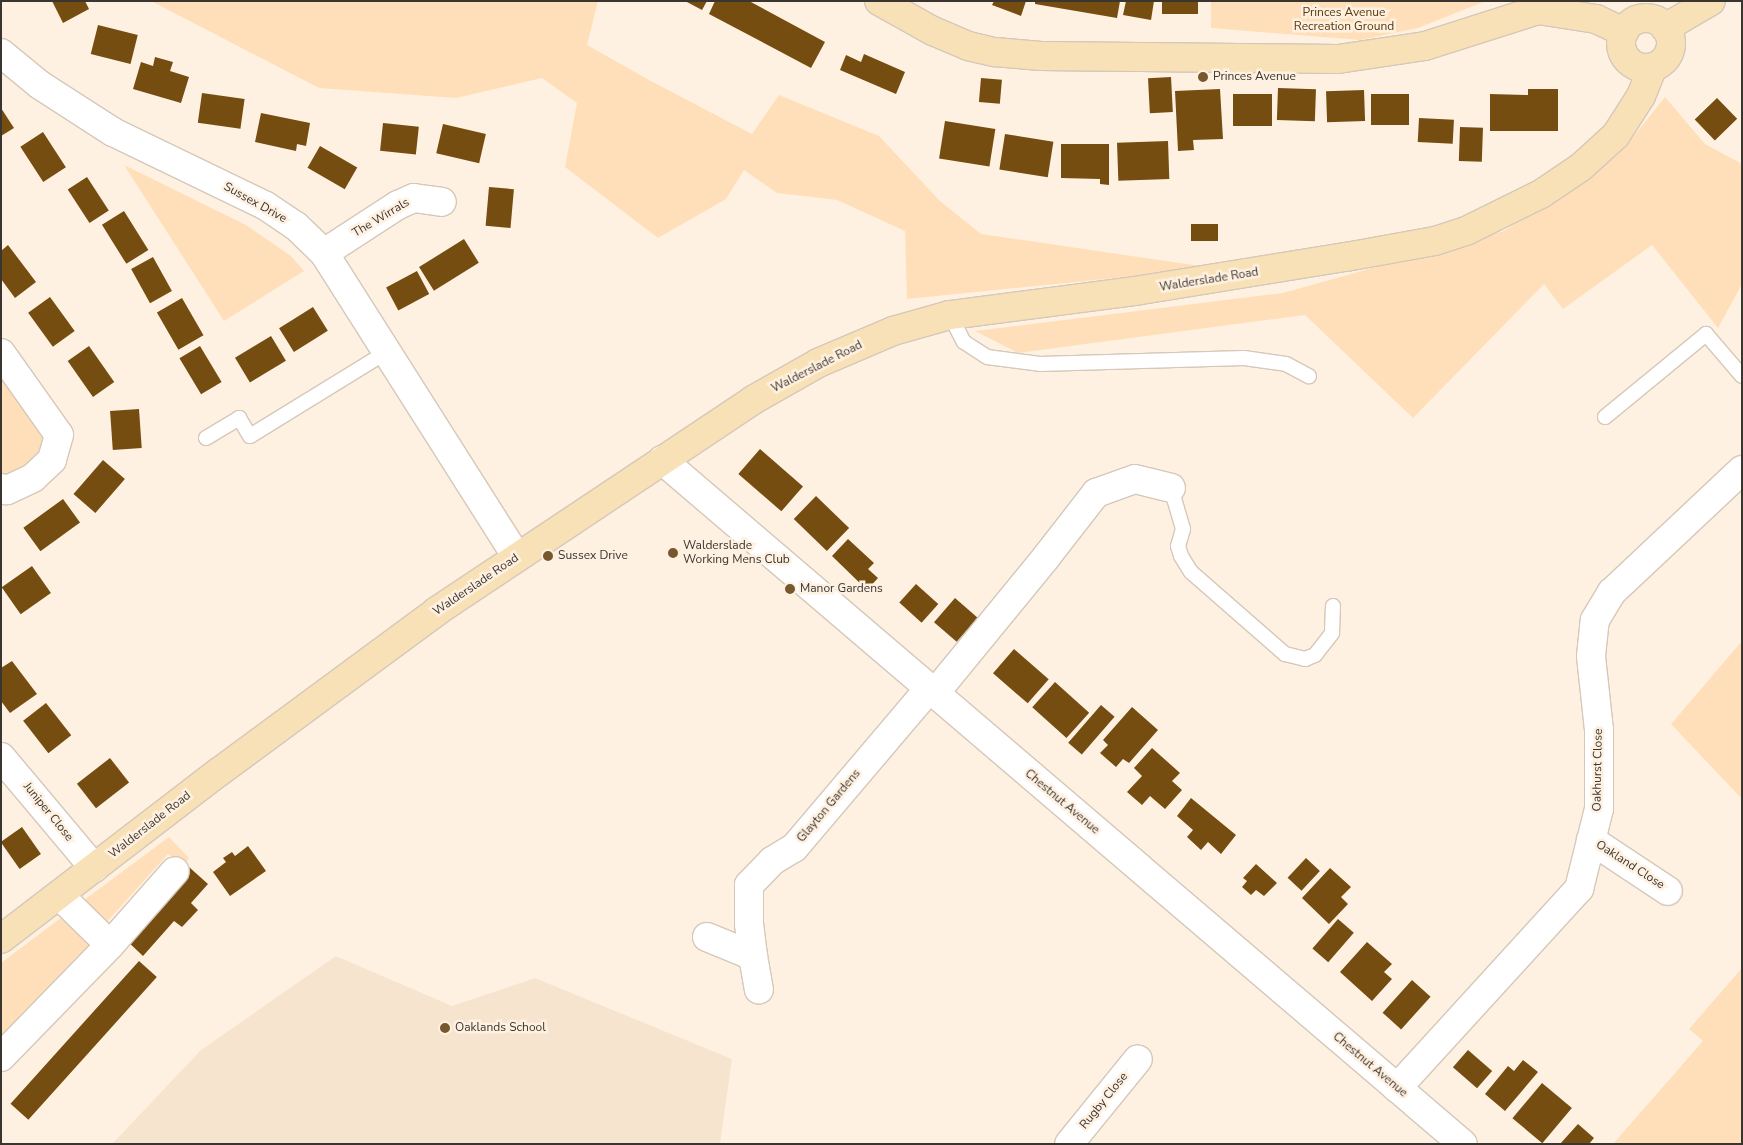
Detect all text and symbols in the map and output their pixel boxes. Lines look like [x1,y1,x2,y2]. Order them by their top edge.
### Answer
park label: Princes Avenue Recreation Ground [1294,6,1394,34]
place label: Princes Avenue [1213,70,1296,84]
marker: Princes Avenue [1197,71,1209,83]
street label: Sussex Drive [221,180,289,226]
street label: The Wirrals [350,195,412,241]
street label: Walderslade Road [1158,265,1260,295]
street label: Walderslade Road [769,338,865,396]
place label: Walderslade Working Mens Club [683,539,790,567]
marker: Walderslade Working Mens Club [667,547,679,559]
place label: Sussex Drive [558,549,628,563]
marker: Sussex Drive [542,550,554,562]
street label: Walderslade Road [430,551,522,619]
place label: Manor Gardens [800,582,883,596]
marker: Manor Gardens [784,583,796,595]
street label: Oakhurst Close [1590,729,1606,811]
street label: Glayton Gardens [794,767,864,845]
street label: Chestnut Avenue [1022,767,1102,837]
street label: Juniper Close [20,780,76,844]
street label: Walderslade Road [106,789,194,861]
street label: Oakland Close [1593,838,1667,892]
place label: Oaklands School [455,1021,546,1035]
marker: Oaklands School [439,1022,451,1034]
street label: Chestnut Avenue [1330,1030,1410,1100]
street label: Rugby Close [1077,1070,1131,1132]

